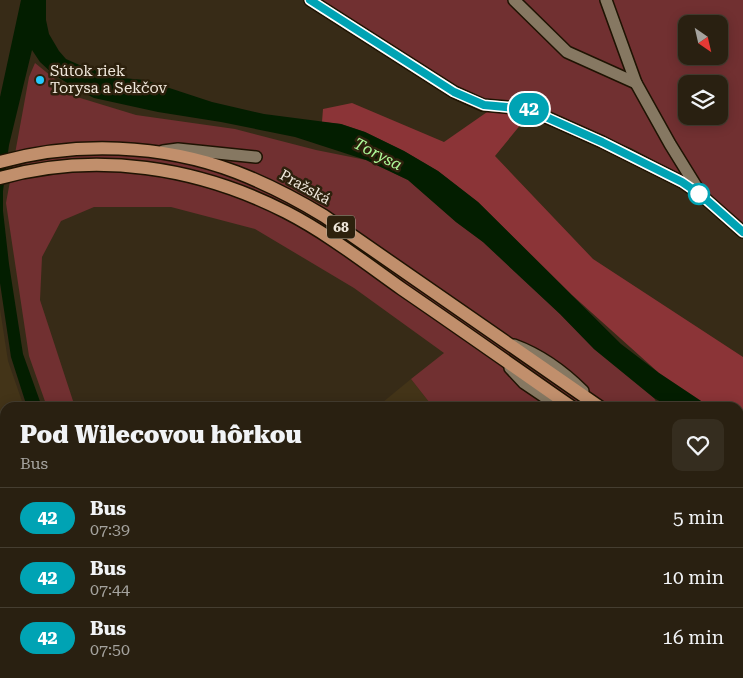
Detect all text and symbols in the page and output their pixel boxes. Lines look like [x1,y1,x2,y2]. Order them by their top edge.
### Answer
north arrow [678,15,728,65]
map controls [678,15,728,125]
place label: Sútok riek Torysa a Sekčov [50,62,167,97]
marker: Sútok riek Torysa a Sekčov [34,74,46,86]
button: layers [678,75,728,125]
line badge: 42 [506,93,552,125]
text: 42 [519,98,539,119]
water label: Torysa [351,134,406,174]
street label: Pražská [276,166,334,208]
unlabelled marker [688,183,710,205]
road number: 68 [327,216,355,238]
button: heart [672,419,724,471]
text: Pod Wilecovou hôrkou [20,421,302,449]
text: Bus [20,454,48,473]
text: Bus [90,497,126,520]
text: 5 min [673,506,724,529]
text: 42 [37,507,58,528]
text: 07:39 [90,520,130,539]
text: Bus [90,557,126,580]
text: 10 min [662,566,724,589]
text: 42 [37,567,58,588]
text: 07:44 [90,580,130,599]
text: Bus [90,617,126,640]
text: 16 min [662,626,724,649]
text: 42 [37,627,58,648]
text: 07:50 [90,640,130,659]

